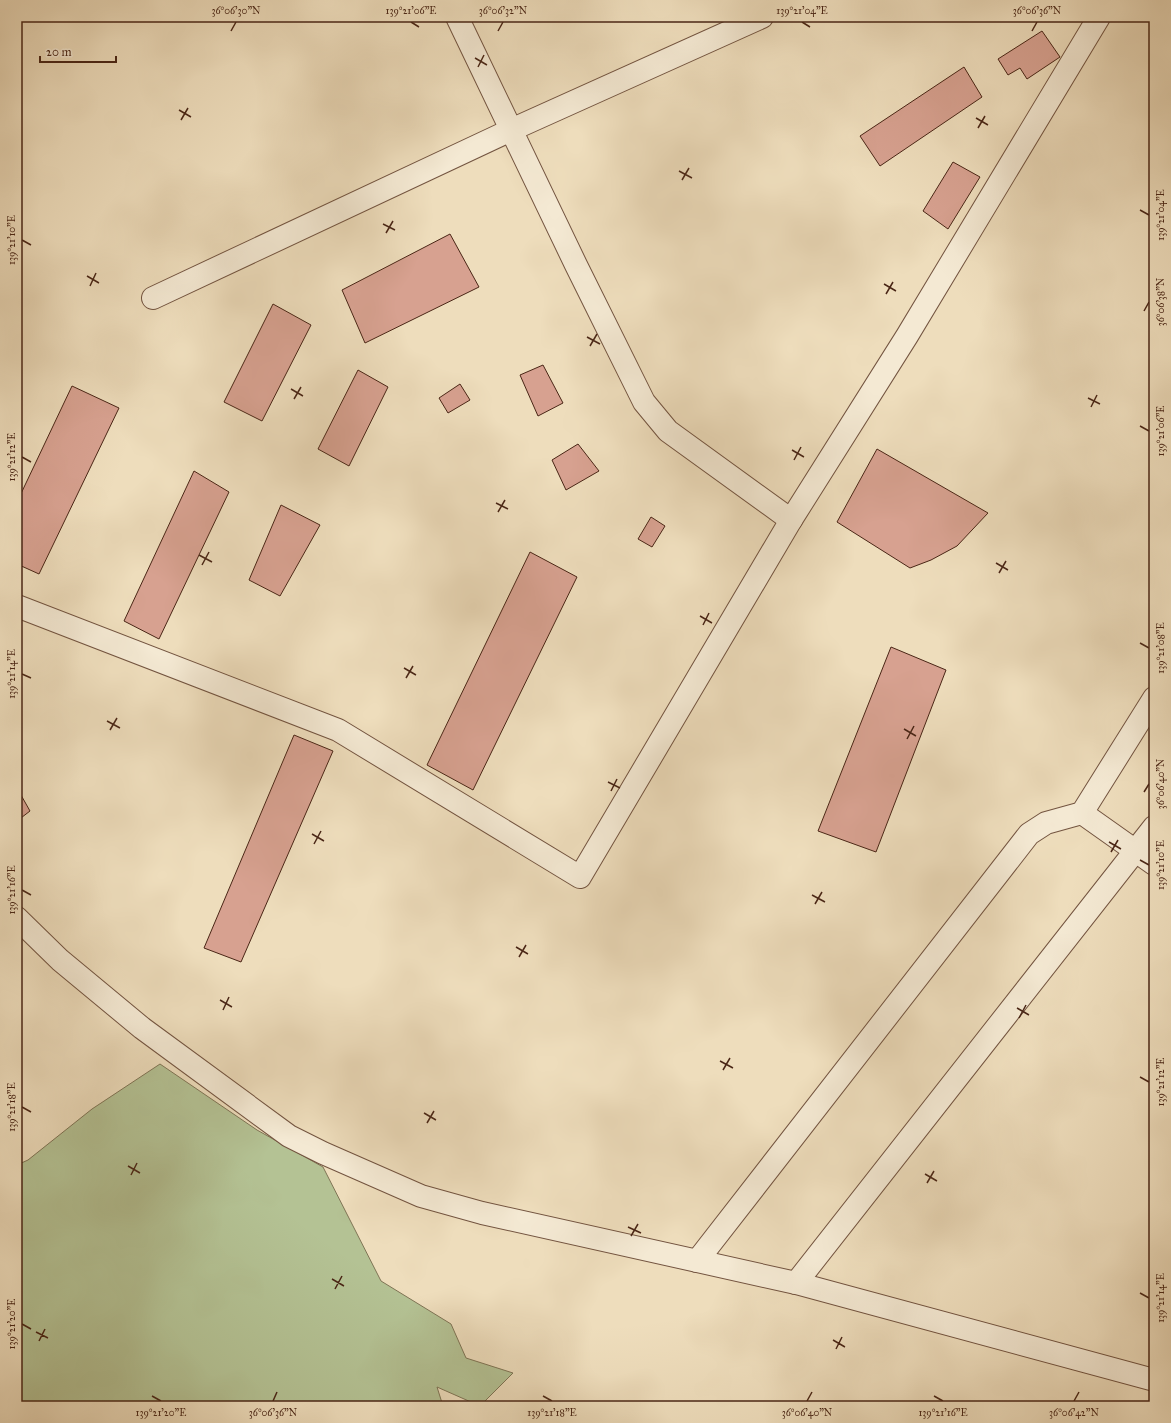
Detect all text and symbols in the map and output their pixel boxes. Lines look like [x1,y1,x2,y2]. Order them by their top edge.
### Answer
text: 36°06'30"N [211,5,261,17]
text: 139°21'06"E [385,5,437,17]
text: 36°06'32"N [479,5,528,17]
text: 139°21'04"E [776,5,828,17]
text: 36°06'36"N [1013,5,1062,17]
scale bar [40,38,116,64]
text: 20 m [46,45,72,59]
text: 139°21'04"E [1155,189,1167,241]
text: 139°21'10"E [6,215,18,265]
text: 36°06'38"N [1155,277,1167,326]
text: 139°21'06"E [1155,405,1167,457]
text: 139°21'12"E [6,432,18,482]
text: 139°21'08"E [1155,622,1167,674]
text: 139°21'14"E [6,649,18,699]
text: 36°06'40"N [1155,758,1167,809]
text: 139°21'10"E [1155,840,1167,890]
text: 139°21'16"E [6,865,18,915]
text: 139°21'12"E [1155,1057,1167,1107]
text: 139°21'18"E [6,1082,18,1132]
text: 139°21'14"E [1155,1273,1167,1323]
text: 139°21'20"E [6,1299,18,1349]
text: 139°21'20"E [136,1407,186,1419]
text: 36°06'36"N [249,1407,298,1419]
text: 139°21'18"E [527,1407,577,1419]
text: 36°06'40"N [782,1407,833,1419]
text: 139°21'16"E [918,1407,968,1419]
text: 36°06'42"N [1049,1407,1099,1419]

